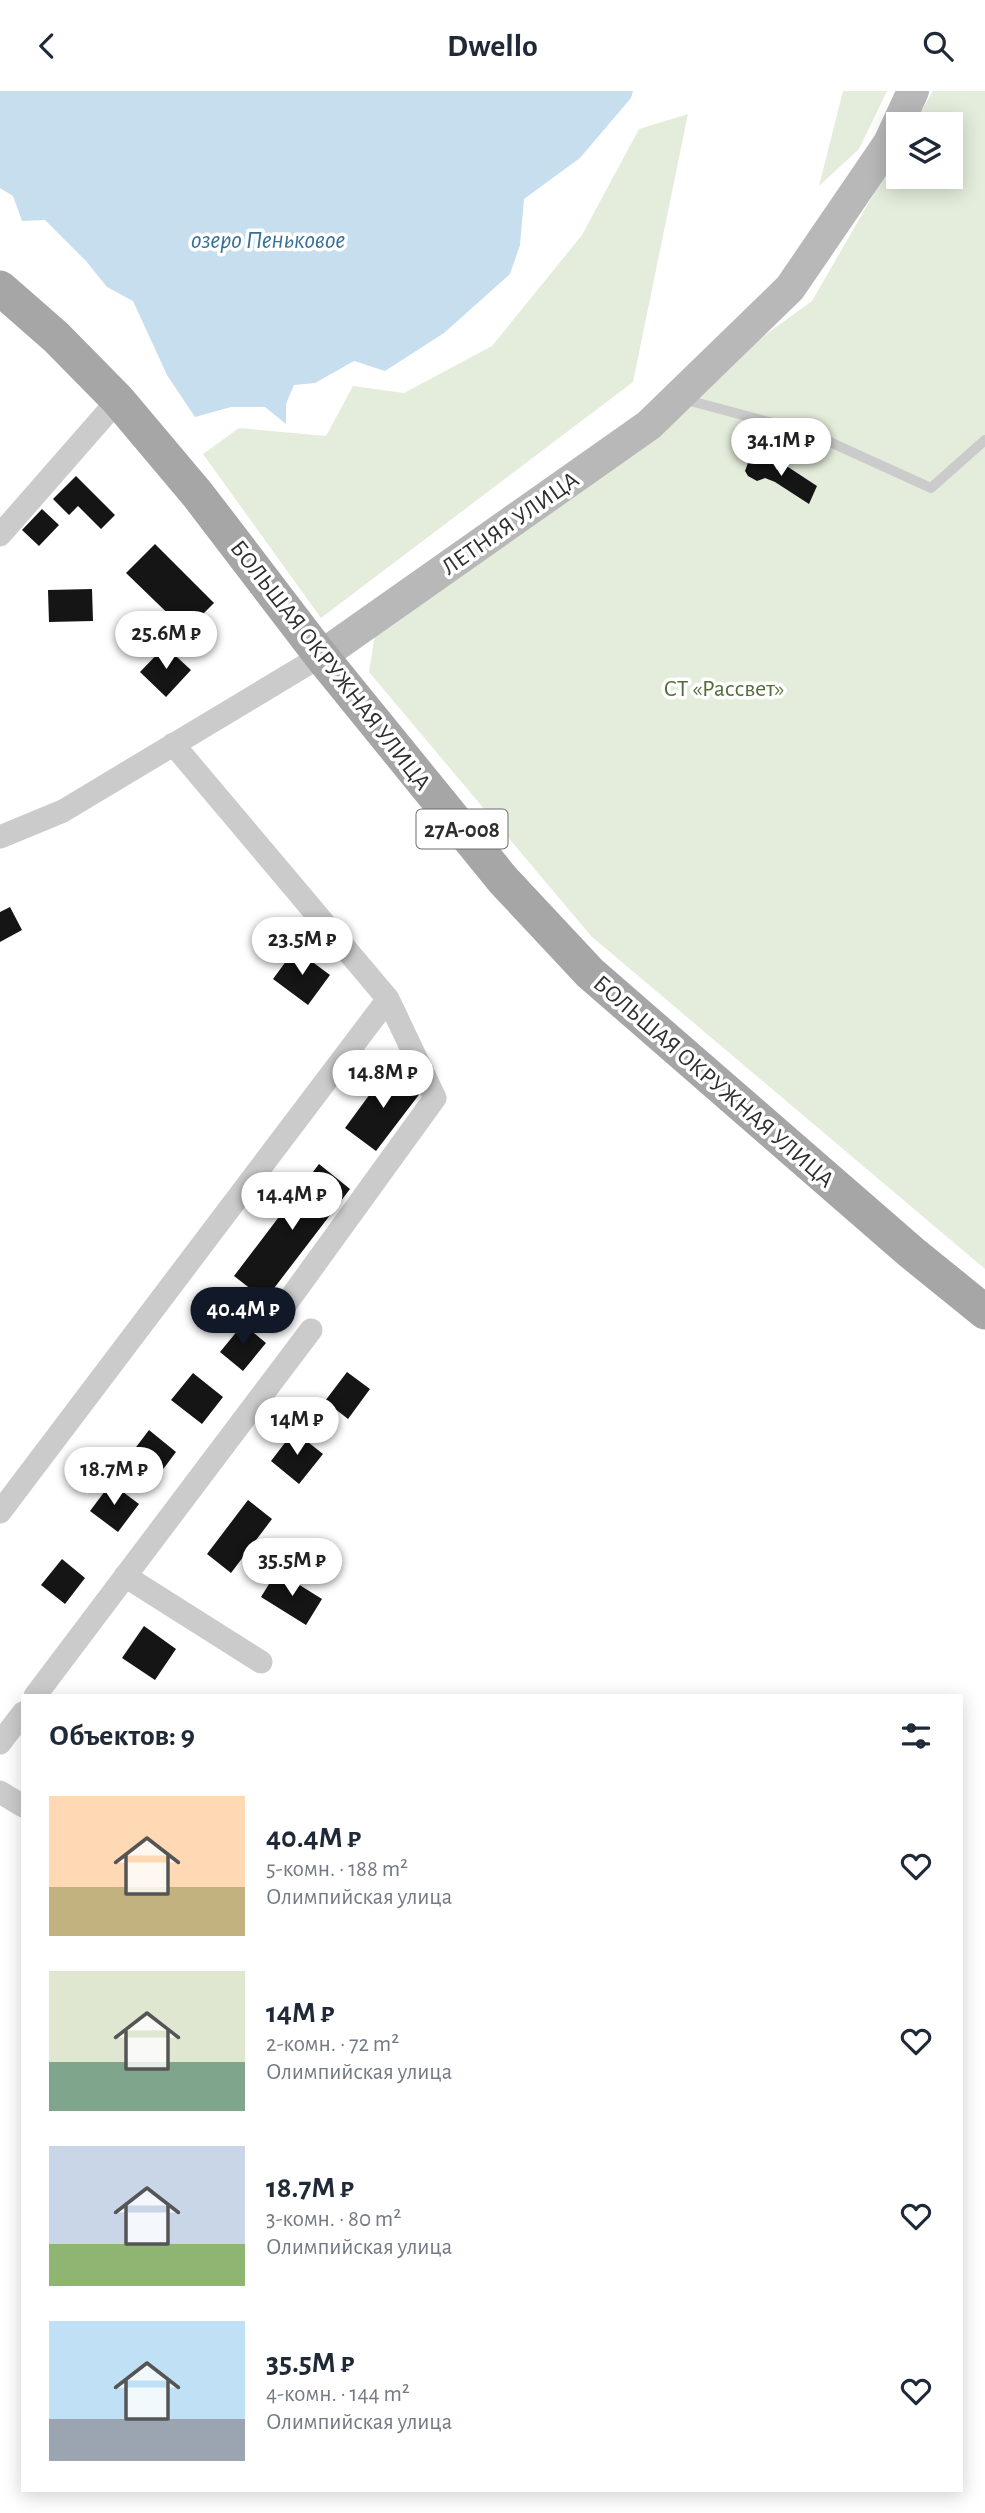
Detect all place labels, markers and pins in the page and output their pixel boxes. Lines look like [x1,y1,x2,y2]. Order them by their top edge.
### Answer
pin: 34.1M ₽ [716,419,846,478]
pin: 25.6M ₽ [101,611,231,671]
pin: 23.5M ₽ [237,917,367,977]
pin: 14.8M ₽ [318,1051,448,1110]
pin: 14.4M ₽ [227,1173,357,1232]
pin: 40.4M ₽ [178,1287,308,1347]
pin: 14M ₽ [248,1397,346,1457]
pin: 18.7M ₽ [49,1447,179,1507]
pin: 35.5M ₽ [227,1539,357,1598]

